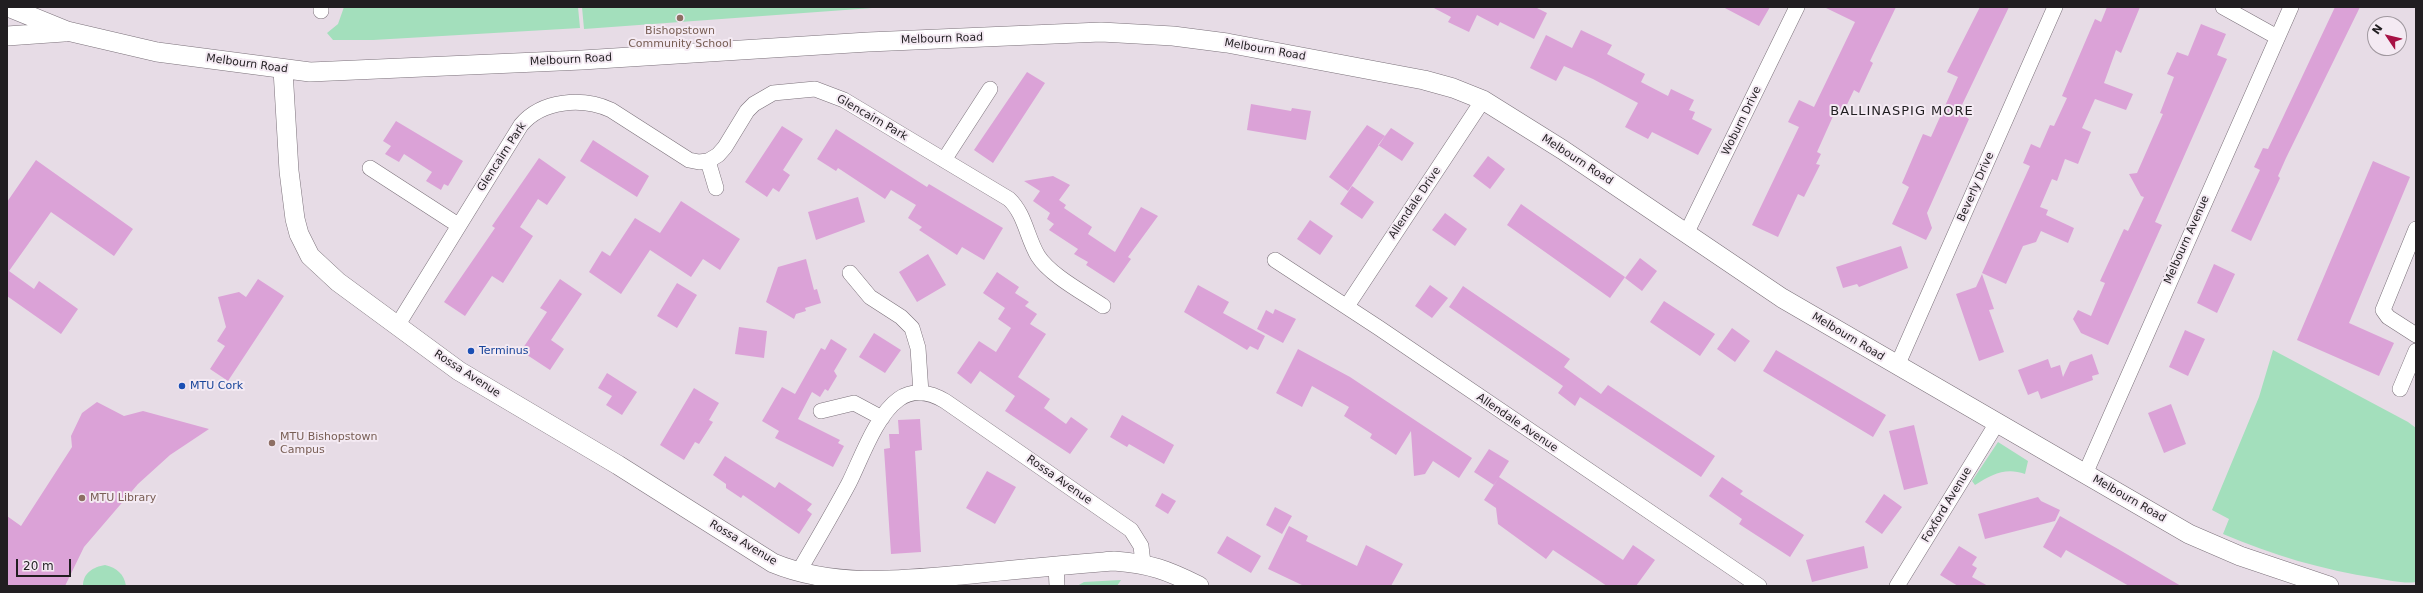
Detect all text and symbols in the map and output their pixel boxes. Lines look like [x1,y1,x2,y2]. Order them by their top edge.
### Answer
marker: Bishopstown Community School [675,13,685,23]
north arrow [2367,16,2407,56]
text: N [2370,22,2386,37]
place label: Bishopstown Community School [628,24,732,50]
street label: Melbourn Road [901,31,983,47]
street label: Melbourn Road [1223,36,1307,64]
street label: Melbourn Road [530,51,612,69]
street label: Melbourn Road [205,52,289,76]
street label: Woburn Drive [1720,84,1764,158]
street label: Glencairn Park [834,92,910,144]
district label: BALLINASPIG MORE [1830,104,1974,120]
street label: Glencairn Park [475,120,529,194]
street label: Melbourn Road [1539,132,1615,188]
street label: Beverly Drive [1955,150,1997,224]
street label: Allendale Drive [1386,165,1444,241]
street label: Melbourn Avenue [2162,194,2212,286]
street label: Melbourn Road [1809,310,1887,364]
place label: Terminus [479,344,528,358]
marker: Terminus [466,346,476,356]
street label: Rossa Avenue [431,348,503,400]
place label: MTU Cork [190,379,243,393]
marker: MTU Cork [177,381,187,391]
street label: Allendale Avenue [1474,391,1560,455]
place label: MTU Bishopstown Campus [280,430,378,456]
marker: MTU Bishopstown Campus [267,438,277,448]
street label: Rossa Avenue [1024,453,1094,507]
street label: Foxford Avenue [1919,465,1975,545]
street label: Melbourn Road [2090,473,2168,525]
place label: MTU Library [90,491,156,505]
marker: MTU Library [77,493,87,503]
street label: Rossa Avenue [707,518,779,568]
scale bar [18,551,73,577]
text: 20 m [23,559,54,573]

